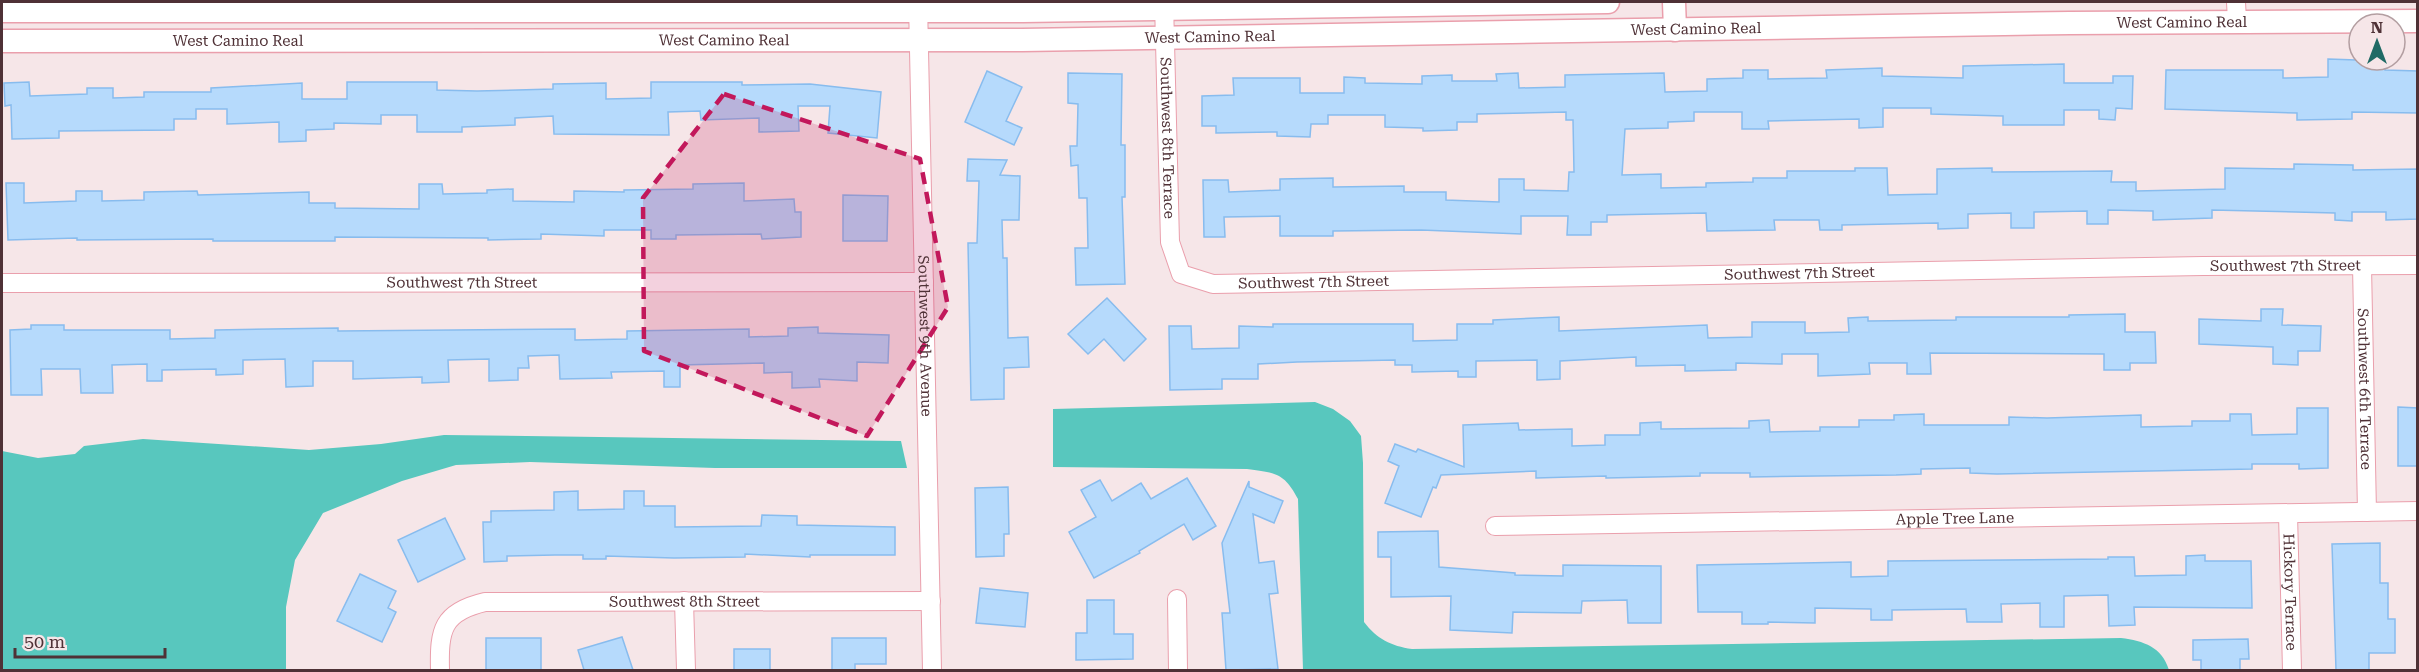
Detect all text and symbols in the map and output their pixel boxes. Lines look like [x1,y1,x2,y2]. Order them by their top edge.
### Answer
north arrow [2347,12,2407,72]
street label: West Camino Real [2116,13,2248,32]
text: N [2371,18,2383,37]
street label: West Camino Real [1630,19,1762,39]
street label: West Camino Real [1145,27,1276,47]
street label: West Camino Real [659,31,790,49]
street label: West Camino Real [173,32,304,50]
street label: Southwest 8th Terrace [1156,57,1178,219]
street label: Southwest 9th Avenue [914,255,936,417]
street label: Southwest 7th Street [2210,256,2361,275]
street label: Southwest 7th Street [1724,263,1875,284]
street label: Southwest 7th Street [1238,272,1390,293]
street label: Southwest 7th Street [387,273,538,292]
street label: Southwest 6th Terrace [2354,308,2375,470]
street label: Apple Tree Lane [1896,509,2014,528]
street label: Hickory Terrace [2279,533,2300,651]
street label: Southwest 8th Street [609,592,760,611]
scale bar [15,621,165,659]
text: 50 m [24,631,65,652]

